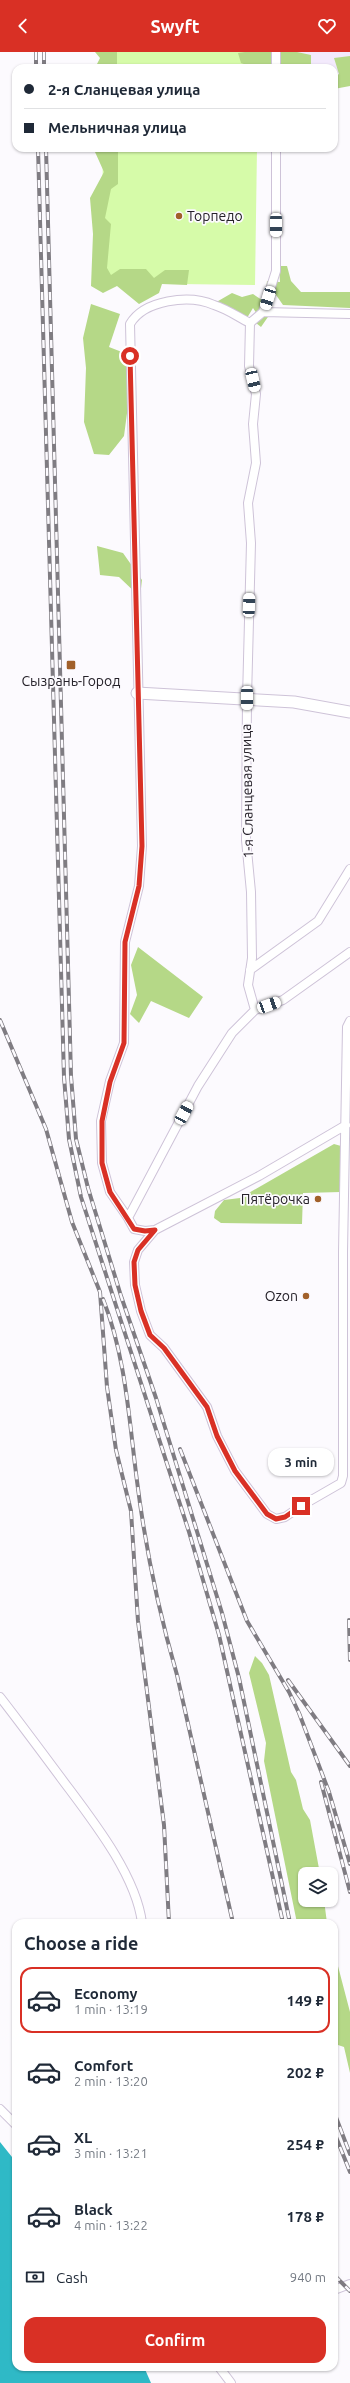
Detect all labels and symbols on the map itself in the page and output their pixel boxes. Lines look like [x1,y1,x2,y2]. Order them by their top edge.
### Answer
place label: Торпедо [187,208,243,224]
marker: Торпедо [174,211,184,221]
car [270,213,282,237]
car [259,285,277,311]
route start [121,347,139,365]
car [244,367,262,393]
car [243,593,255,617]
marker: Сызрань-Город [65,659,77,671]
place label: Сызрань-Город [22,673,120,689]
car [241,686,253,710]
street label: 1-я Сланцевая улица [238,723,256,859]
car [256,995,282,1015]
car [173,1100,195,1126]
place label: Пятёрочка [241,1191,310,1207]
marker: Пятёрочка [313,1194,323,1204]
place label: Ozon [265,1288,298,1304]
marker: Ozon [301,1291,311,1301]
callout: 3 min [268,1448,334,1476]
route end [292,1497,310,1515]

